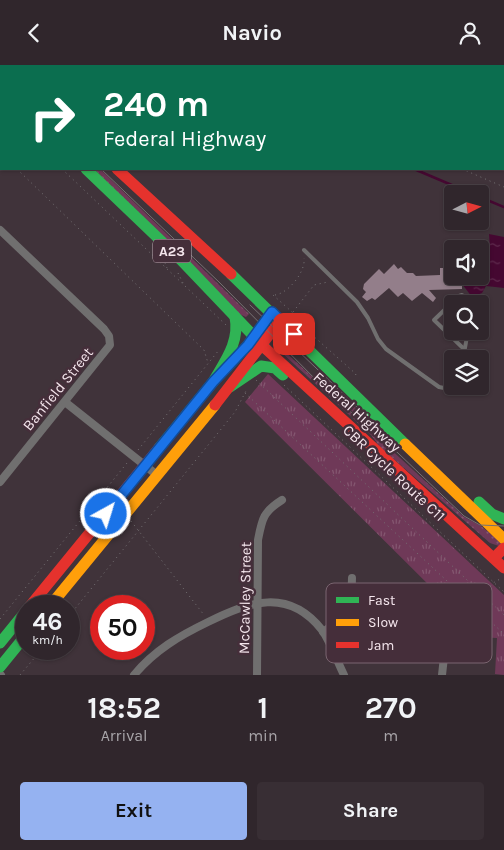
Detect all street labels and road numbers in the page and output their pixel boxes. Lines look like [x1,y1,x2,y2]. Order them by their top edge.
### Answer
road number: A23 [153,240,191,263]
street label: Banfield Street [19,344,97,434]
street label: Federal Highway [310,368,404,456]
street label: CBR Cycle Route C11 [339,421,449,525]
street label: McCawley Street [235,541,255,654]

